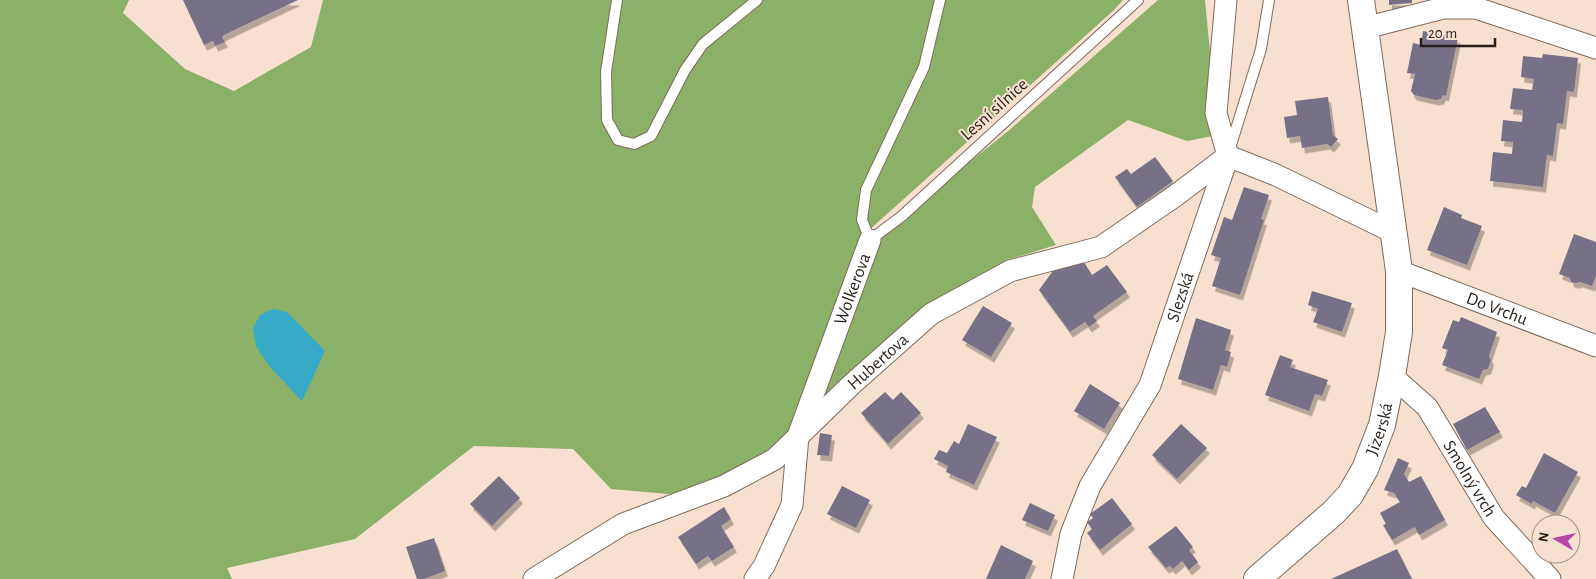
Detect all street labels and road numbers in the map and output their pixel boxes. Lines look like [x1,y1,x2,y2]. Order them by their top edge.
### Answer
street label: Lesní silnice [958,75,1032,144]
street label: Wolkerova [832,251,874,327]
street label: Slezská [1164,270,1198,324]
street label: Do Vrchu [1464,289,1530,329]
street label: Hubertova [845,331,912,394]
street label: Jizerská [1363,401,1396,458]
street label: Smolný vrch [1439,437,1499,520]

